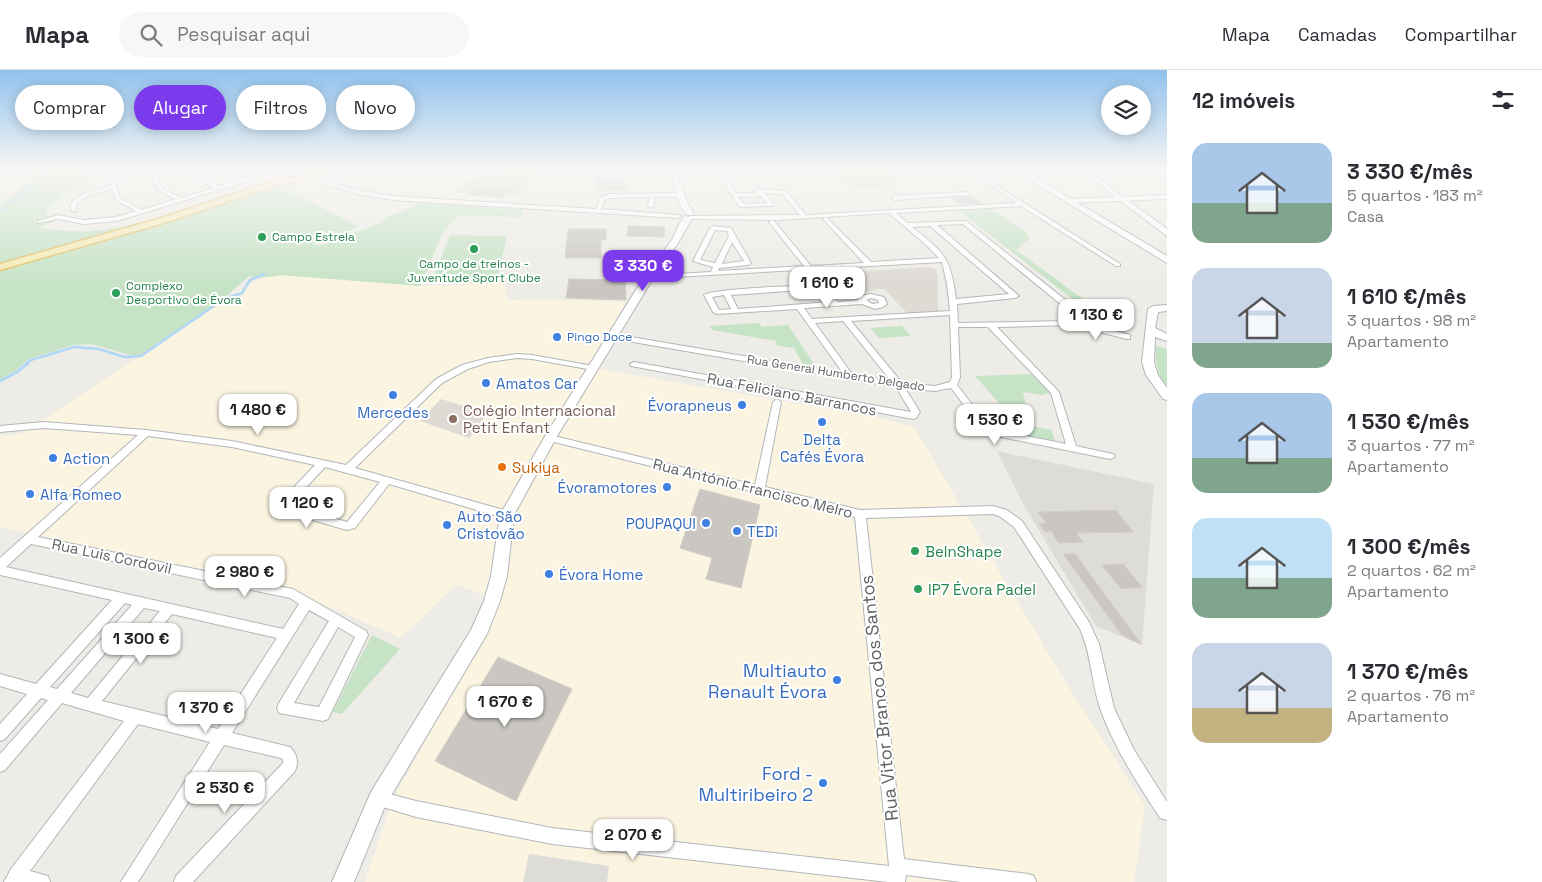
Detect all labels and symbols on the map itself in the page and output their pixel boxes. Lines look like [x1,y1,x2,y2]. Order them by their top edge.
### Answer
place label: Campo Estrela [272,229,355,245]
marker: Campo Estrela [256,231,268,243]
marker: Campo de treinos - Juventude Sport Clube [468,243,480,255]
pin: 3 330 € [597,250,689,292]
place label: Campo de treinos - Juventude Sport Clube [407,256,541,286]
pin: 1 610 € [781,266,873,309]
place label: Complexo Desportivo de Évora [126,278,242,308]
marker: Complexo Desportivo de Évora [110,287,122,299]
pin: 1 130 € [1050,298,1142,341]
place label: Pingo Doce [567,329,632,345]
marker: Pingo Doce [551,331,563,343]
street label: Rua General Humberto Delgado [746,351,926,395]
street label: Rua Feliciano Barrancos [706,368,879,420]
place label: Amatos Car [496,374,578,393]
marker: Amatos Car [480,377,492,389]
marker: Mercedes [387,389,399,401]
pin: 1 480 € [212,394,304,436]
place label: Évorapneus [648,396,732,415]
marker: Évorapneus [736,399,748,411]
place label: Colégio Internacional Petit Enfant [463,401,616,437]
place label: Mercedes [357,403,429,422]
pin: 1 530 € [949,404,1041,446]
marker: Colégio Internacional Petit Enfant [447,413,459,425]
marker: Delta Cafés Évora [816,416,828,428]
place label: Delta Cafés Évora [780,430,864,466]
place label: Action [63,449,110,468]
marker: Action [47,452,59,464]
street label: Rua António Francisco Melro [651,454,855,522]
place label: Sukiya [512,458,560,477]
marker: Sukiya [496,461,508,473]
place label: Évoramotores [558,478,657,497]
marker: Évoramotores [661,481,673,493]
place label: Alfa Romeo [40,485,122,504]
pin: 1 120 € [261,486,353,529]
marker: Alfa Romeo [24,488,36,500]
place label: Auto São Cristovão [457,507,525,543]
place label: POUPAQUI [626,514,696,533]
marker: POUPAQUI [700,517,712,529]
marker: Auto São Cristovão [441,519,453,531]
place label: TEDi [747,522,778,541]
marker: TEDi [731,525,743,537]
street label: Rua Luis Cordovil [50,534,174,578]
place label: BeInShape [925,542,1002,561]
marker: BeInShape [909,545,921,557]
pin: 2 980 € [199,556,291,598]
place label: Évora Home [559,565,643,584]
marker: Évora Home [543,568,555,580]
street label: Rua Vitor Branco dos Santos [855,574,903,822]
place label: IP7 Évora Padel [928,580,1036,599]
marker: IP7 Évora Padel [912,583,924,595]
pin: 1 300 € [95,622,187,665]
place label: Multiauto Renault Évora [708,659,827,703]
marker: Multiauto Renault Évora [831,674,843,686]
pin: 1 670 € [459,686,551,728]
pin: 1 370 € [160,692,252,734]
place label: Ford - Multiribeiro 2 [698,762,813,806]
pin: 2 530 € [179,772,271,814]
marker: Ford - Multiribeiro 2 [817,777,829,789]
pin: 2 070 € [587,818,679,861]

